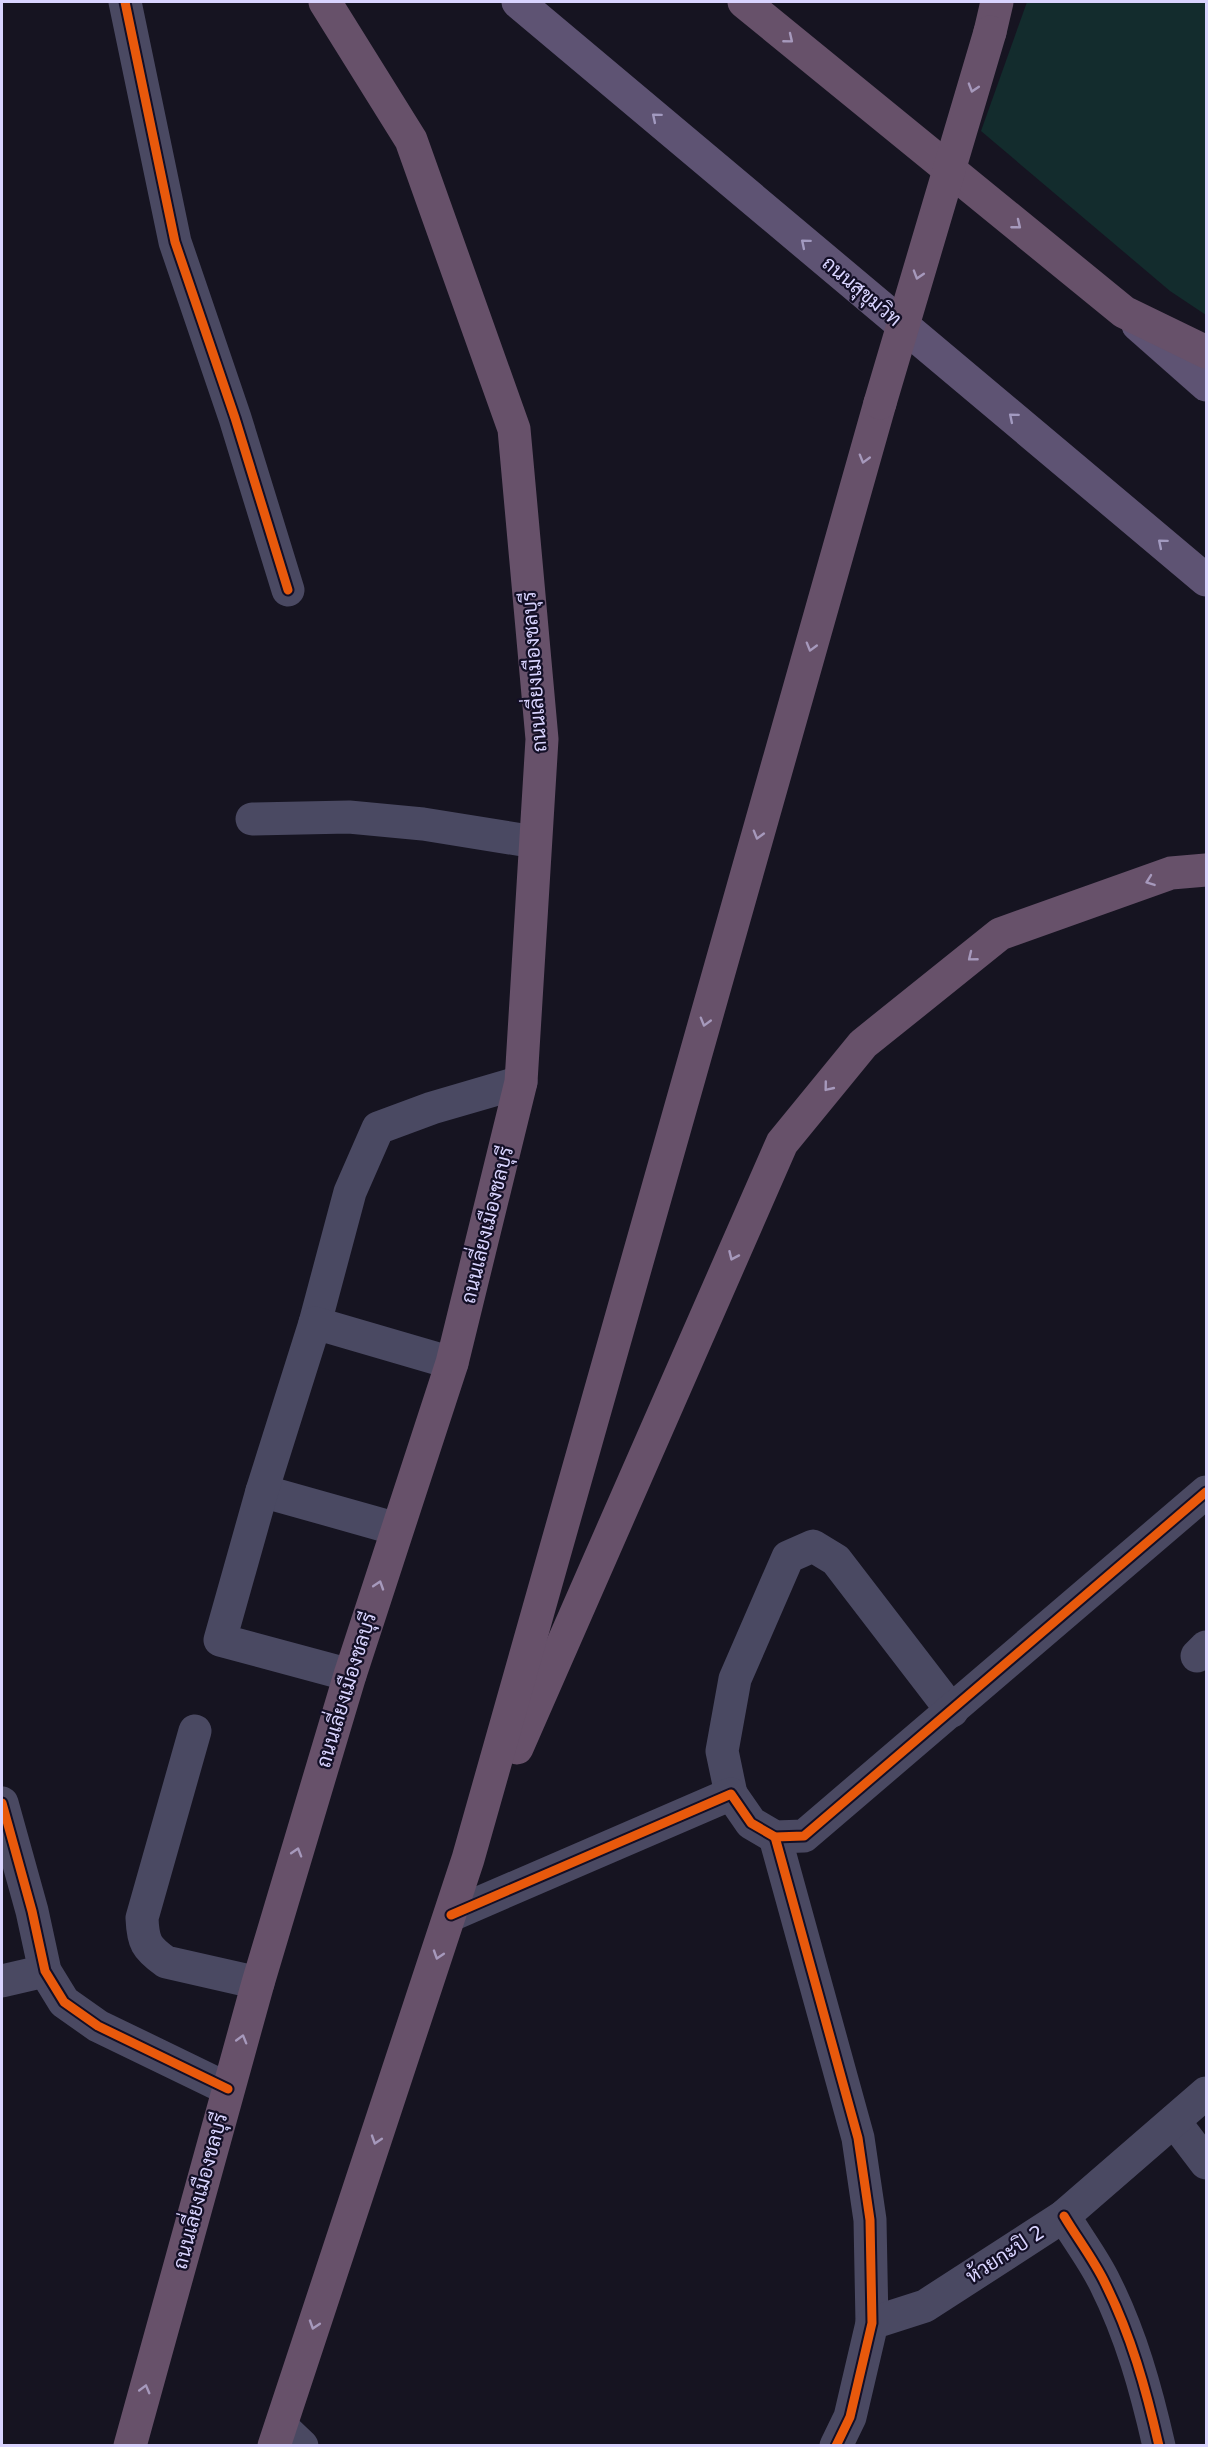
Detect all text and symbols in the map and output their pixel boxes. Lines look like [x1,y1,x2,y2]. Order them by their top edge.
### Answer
one-way arrow [782,31,793,42]
one-way arrow [968,82,980,93]
one-way arrow [652,114,663,125]
one-way arrow [1011,217,1022,228]
one-way arrow [801,239,812,250]
street label: ถนนสุขุมวิท [816,251,907,333]
one-way arrow [913,269,925,280]
one-way arrow [1009,413,1020,424]
one-way arrow [859,454,871,464]
one-way arrow [1158,539,1169,550]
street label: ถนนเลี่ยงเมืองชลบุรี [511,591,554,754]
one-way arrow [806,641,818,652]
one-way arrow [753,829,765,840]
one-way arrow [1145,874,1155,887]
one-way arrow [967,949,978,960]
one-way arrow [700,1017,712,1027]
one-way arrow [824,1081,835,1092]
street label: ถนนเลี่ยงเมืองชลบุรี [451,1143,520,1307]
one-way arrow [728,1249,740,1260]
one-way arrow [371,1580,384,1591]
street label: ถนนเลี่ยงเมืองชลบุรี [306,1608,383,1771]
one-way arrow [290,1847,302,1858]
one-way arrow [432,1949,445,1960]
one-way arrow [235,2034,247,2045]
street label: ถนนเลี่ยงเมืองชลบุรี [163,2109,234,2272]
one-way arrow [371,2134,383,2145]
street label: ห้วยกะปิ 2 [961,2220,1049,2288]
one-way arrow [309,2319,322,2330]
one-way arrow [138,2384,150,2395]

